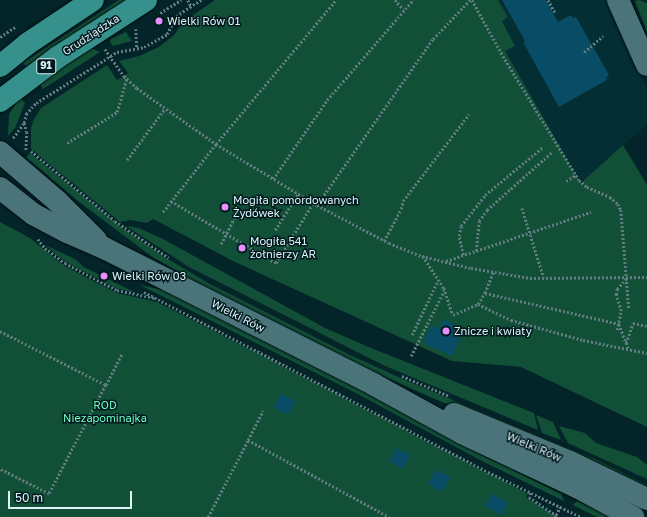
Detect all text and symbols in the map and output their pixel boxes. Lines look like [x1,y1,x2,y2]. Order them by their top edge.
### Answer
street label: Grudziądzka [60,12,122,58]
place label: Wielki Rów 01 [167,14,240,28]
marker: Wielki Rów 01 [154,16,164,26]
road number: 91 [36,58,56,74]
place label: Mogiła pomordowanych Żydówek [233,194,359,220]
marker: Mogiła pomordowanych Żydówek [220,202,230,212]
place label: Mogiła 541 żołnierzy AR [250,235,316,261]
marker: Mogiła 541 żołnierzy AR [237,243,247,253]
place label: Wielki Rów 03 [112,269,186,283]
marker: Wielki Rów 03 [99,271,109,281]
street label: Wielki Rów [209,297,267,335]
place label: Znicze i kwiaty [454,324,532,338]
marker: Znicze i kwiaty [441,326,451,336]
park label: ROD Niezapominajka [63,399,147,425]
street label: Wielki Rów [505,430,563,464]
scale bar [10,483,134,509]
text: 50 m [15,490,43,505]

